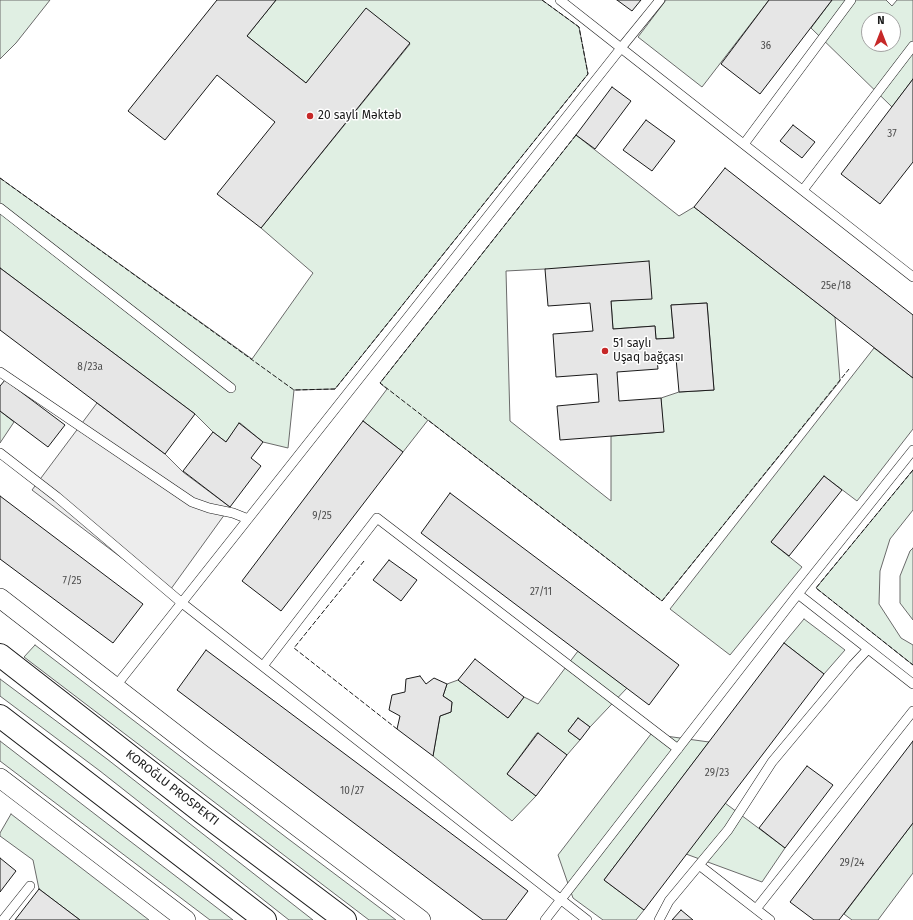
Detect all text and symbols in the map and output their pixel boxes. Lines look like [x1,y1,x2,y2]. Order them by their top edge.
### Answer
north arrow [861,12,901,52]
text: N [877,14,885,27]
house number: 36 [761,40,771,52]
place label: 20 saylı Məktəb [318,109,402,123]
marker: 20 saylı Məktəb [305,111,315,121]
house number: 37 [887,128,897,140]
house number: 25e/18 [821,280,851,292]
place label: 51 saylı Uşaq bağçası [613,337,684,365]
marker: 51 saylı Uşaq bağçası [600,346,610,356]
house number: 8/23a [77,361,103,373]
house number: 9/25 [312,510,332,522]
house number: 7/25 [63,575,81,587]
house number: 27/11 [530,586,552,598]
street label: KOROĞLU PROSPEKTI [123,747,221,829]
house number: 29/23 [705,767,729,779]
house number: 10/27 [340,785,364,797]
house number: 29/24 [840,857,864,869]

